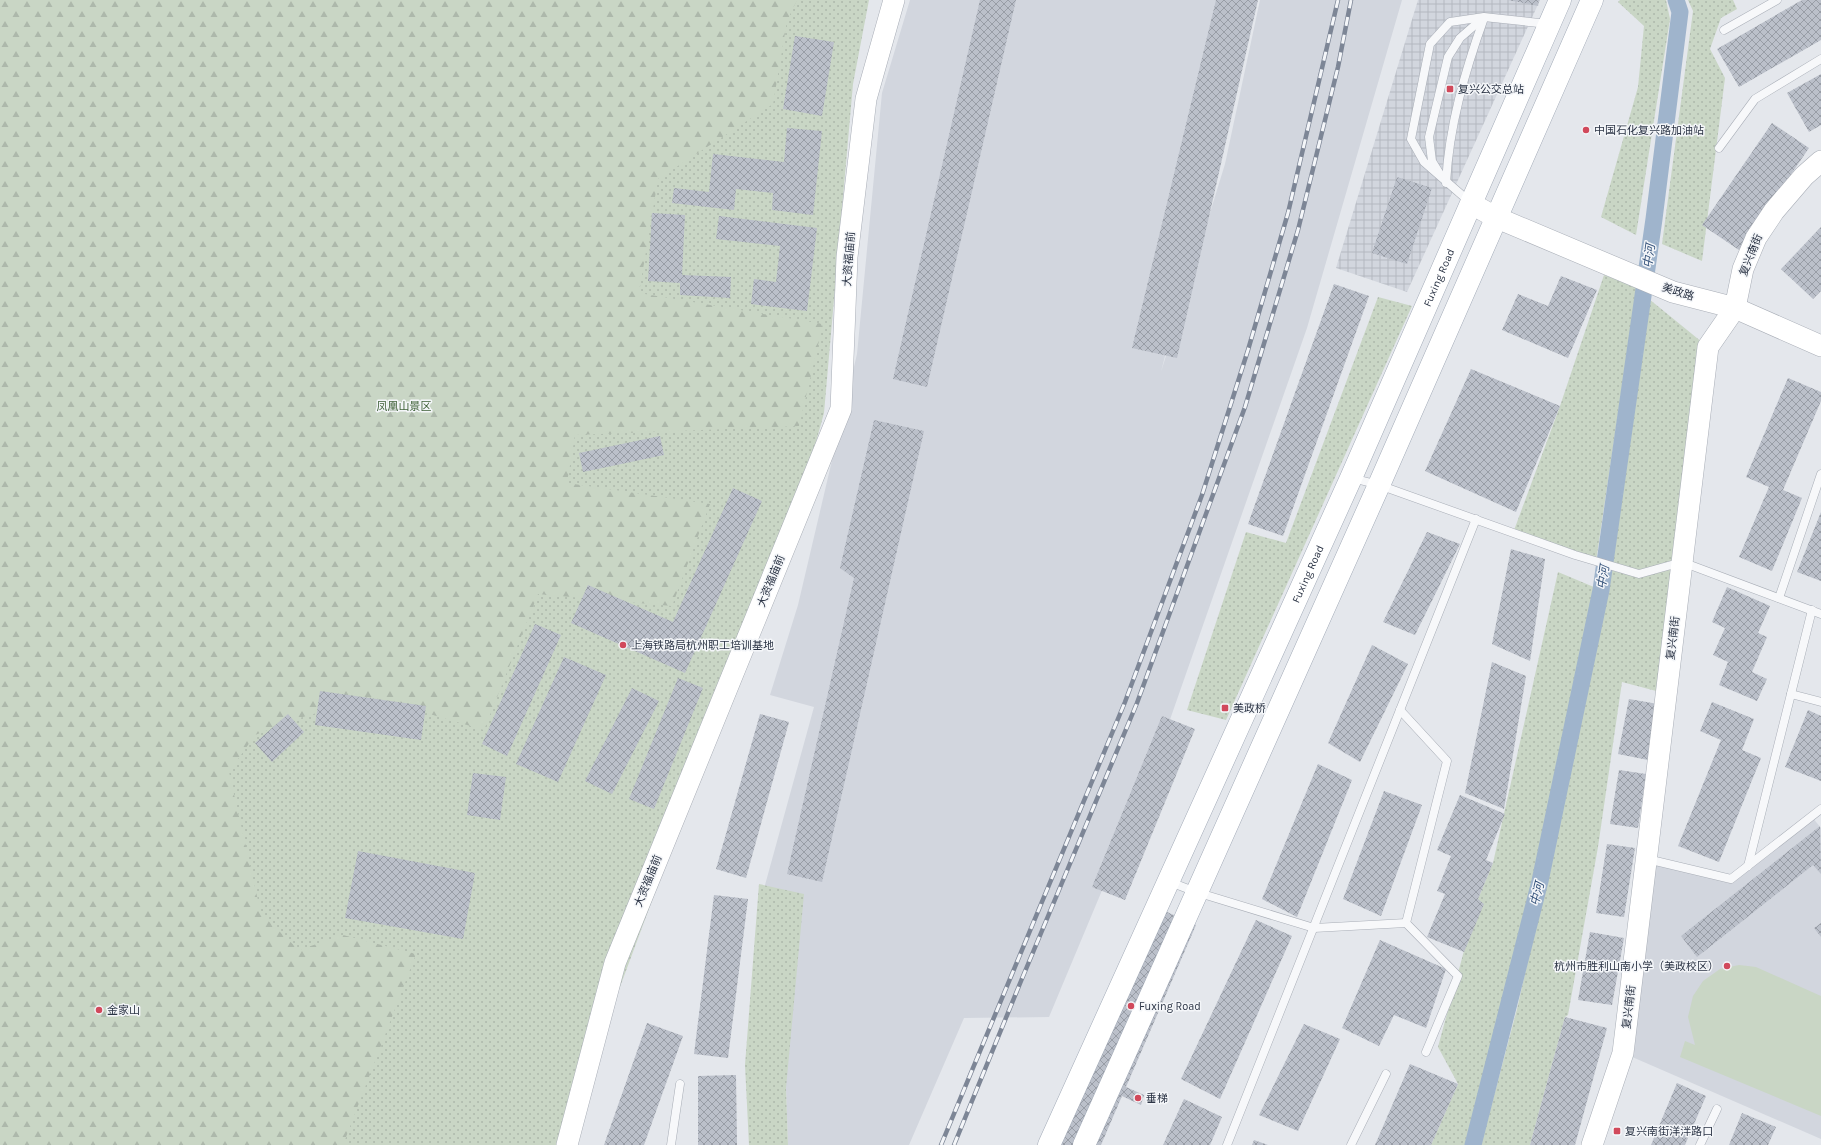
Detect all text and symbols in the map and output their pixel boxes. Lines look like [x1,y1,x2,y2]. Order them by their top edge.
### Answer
place label: 复兴公交总站 [1458,83,1524,96]
marker: 复兴公交总站 [1445,84,1455,94]
place label: 中国石化复兴路加油站 [1594,124,1704,137]
marker: 中国石化复兴路加油站 [1581,125,1591,135]
street label: 大资福庙前 [841,231,857,287]
street label: 复兴南街 [1737,232,1765,278]
water label: 中河 [1640,241,1658,269]
street label: Fuxing Road [1420,247,1457,308]
street label: 美政路 [1660,281,1696,303]
park label: 凤凰山景区 [377,400,432,413]
street label: Fuxing Road [1289,543,1326,605]
street label: 大资福庙前 [755,553,787,609]
water label: 中河 [1594,562,1612,590]
street label: 复兴南街 [1664,615,1682,661]
place label: 上海铁路局杭州职工培训基地 [631,639,774,652]
marker: 上海铁路局杭州职工培训基地 [618,640,628,650]
place label: 美政桥 [1233,702,1266,715]
marker: 美政桥 [1220,703,1230,713]
street label: 大资福庙前 [632,853,664,909]
water label: 中河 [1527,879,1547,907]
place label: 杭州市胜利山南小学（美政校区） [1554,960,1719,973]
marker: 杭州市胜利山南小学（美政校区） [1722,961,1732,971]
street label: 复兴南街 [1620,984,1638,1030]
place label: Fuxing Road [1139,1000,1201,1013]
marker: Fuxing Road [1126,1001,1136,1011]
place label: 金家山 [107,1004,140,1017]
marker: 金家山 [94,1005,104,1015]
place label: 垂梯 [1146,1092,1168,1105]
marker: 垂梯 [1133,1093,1143,1103]
place label: 复兴南街洋泮路口 [1625,1125,1713,1138]
marker: 复兴南街洋泮路口 [1612,1126,1622,1136]

